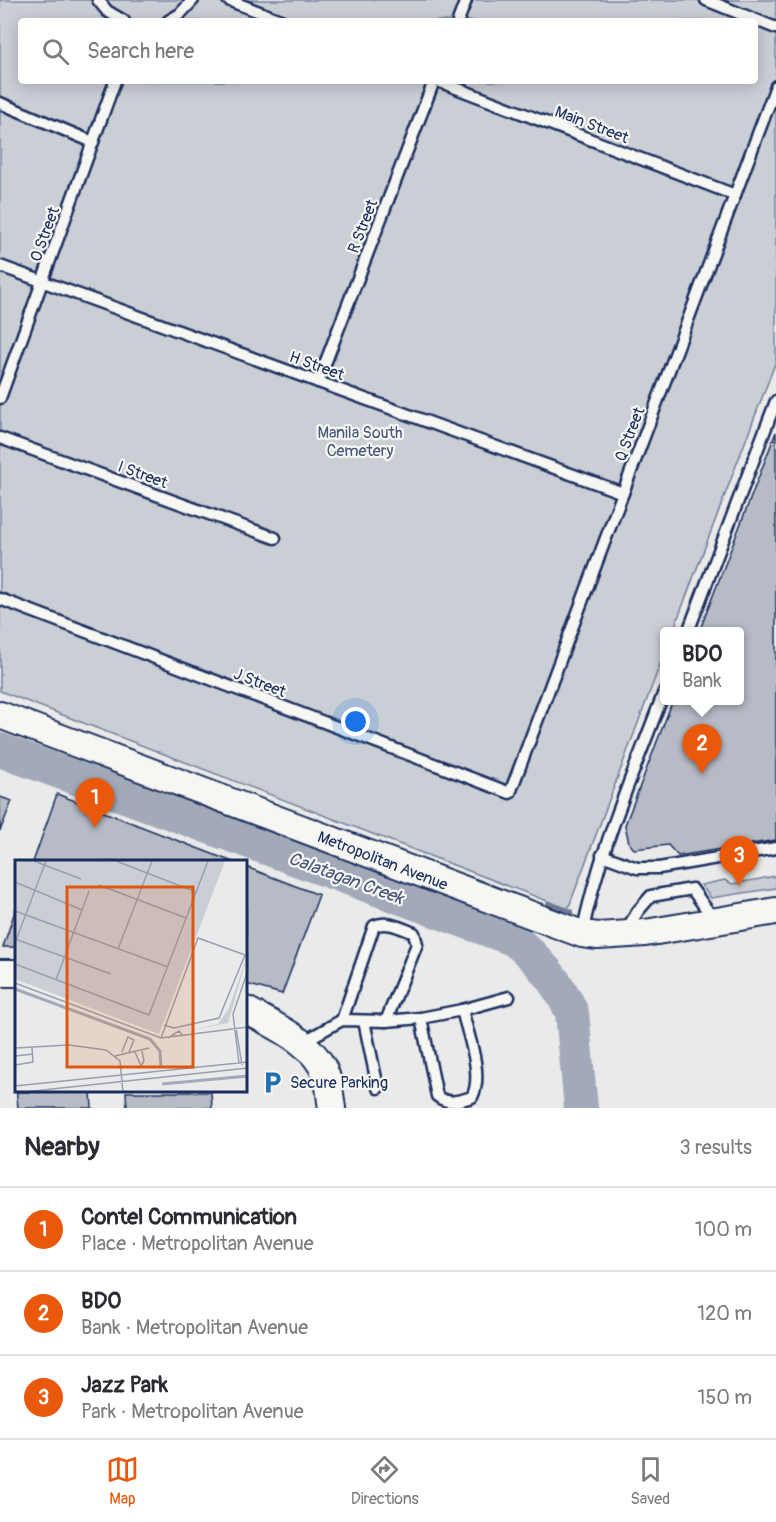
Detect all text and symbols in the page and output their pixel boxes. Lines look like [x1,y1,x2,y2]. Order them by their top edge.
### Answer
search box [18,18,758,84]
icon: search [39,35,72,68]
text: Search here [87,37,194,65]
street label: Main Street [552,102,632,148]
street label: R Street [344,196,383,256]
street label: O Street [26,204,64,265]
street label: H Street [286,347,347,385]
street label: Q Street [610,404,650,464]
park label: Manila South Cemetery [317,423,403,461]
street label: I Street [115,457,171,493]
popup [660,627,744,705]
text: BDO [682,640,722,668]
street label: J Street [231,664,289,702]
text: Bank [682,668,722,693]
your location [341,707,370,736]
pin: 2 [682,724,722,774]
pin: 1 [76,778,115,828]
street label: Metropolitan Avenue [315,827,451,895]
pin: 3 [720,836,758,886]
water label: Calatagan Creek [285,847,408,910]
inset map [15,860,248,1093]
parking icon: Secure Parking [259,1069,285,1095]
place label: Secure Parking [290,1073,388,1093]
text: Nearby [24,1131,100,1163]
text: 3 results [680,1135,752,1160]
text: Contel Communication [81,1203,297,1231]
text: 1 [40,1217,47,1242]
text: 100 m [695,1217,752,1242]
text: Place · Metropolitan Avenue [81,1231,314,1256]
text: BDO [81,1287,121,1315]
text: 2 [38,1301,49,1326]
text: 120 m [697,1301,752,1326]
text: Bank · Metropolitan Avenue [81,1315,308,1340]
text: Jazz Park [81,1371,168,1399]
text: 3 [38,1385,49,1410]
text: 150 m [698,1385,752,1410]
text: Park · Metropolitan Avenue [81,1399,304,1424]
tab: Map [106,1453,139,1509]
tab: Directions [351,1453,419,1509]
tab: Saved [630,1453,670,1509]

